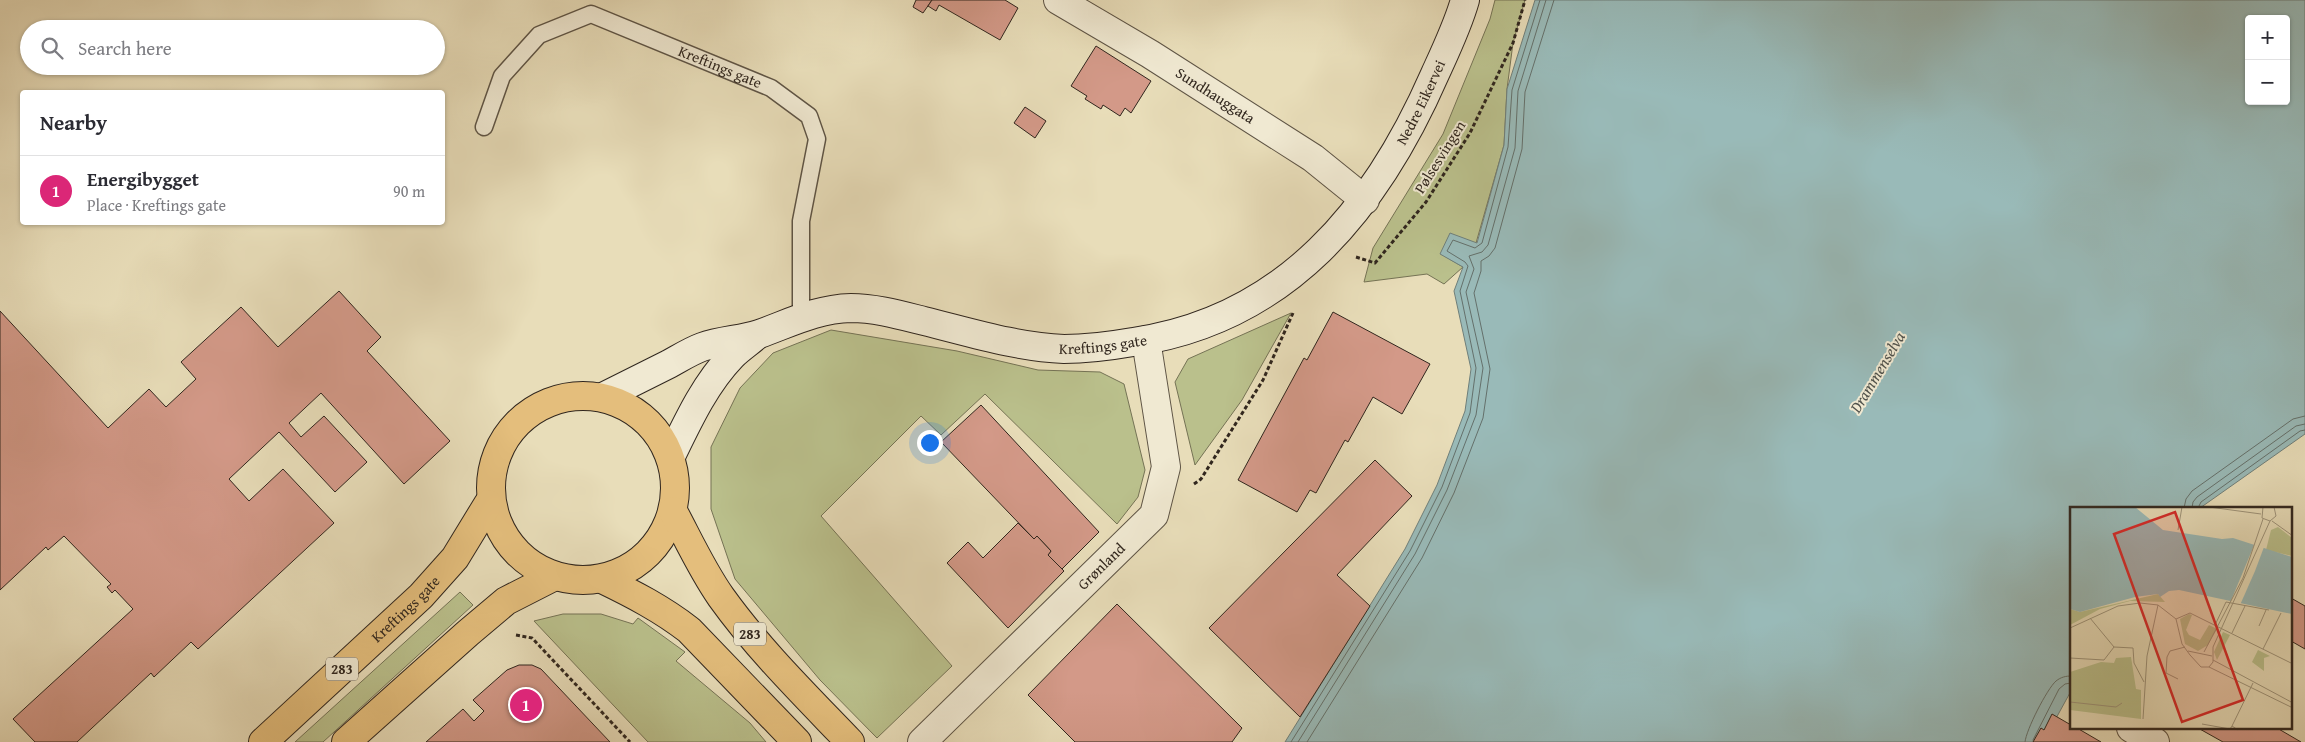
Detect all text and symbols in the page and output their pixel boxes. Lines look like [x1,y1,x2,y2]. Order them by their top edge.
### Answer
map controls [2245,15,2290,105]
button: + [2245,15,2290,60]
search box [20,20,445,75]
icon: search [38,34,66,62]
text: Search here [78,34,172,62]
street label: Kreftings gate [675,40,765,93]
street label: Nedre Eikervei [1391,57,1450,148]
button: − [2245,60,2290,105]
street label: Sundhauggata [1172,62,1259,128]
text: Nearby [40,107,107,138]
street label: Pølsesvingen [1409,116,1470,197]
text: Energibygget [87,165,199,193]
text: 1 [52,179,60,203]
text: 90 m [393,179,425,203]
text: Place · Kreftings gate [87,193,226,217]
water label: Drammenselva [1843,326,1911,418]
street label: Kreftings gate [1058,329,1148,359]
your location [917,430,943,456]
inset map [2070,507,2292,730]
street label: Grønland [1073,538,1129,594]
street label: Kreftings gate [366,571,444,647]
road number: 283 [734,622,766,646]
road number: 283 [326,658,358,681]
pin: 1 [510,686,542,724]

